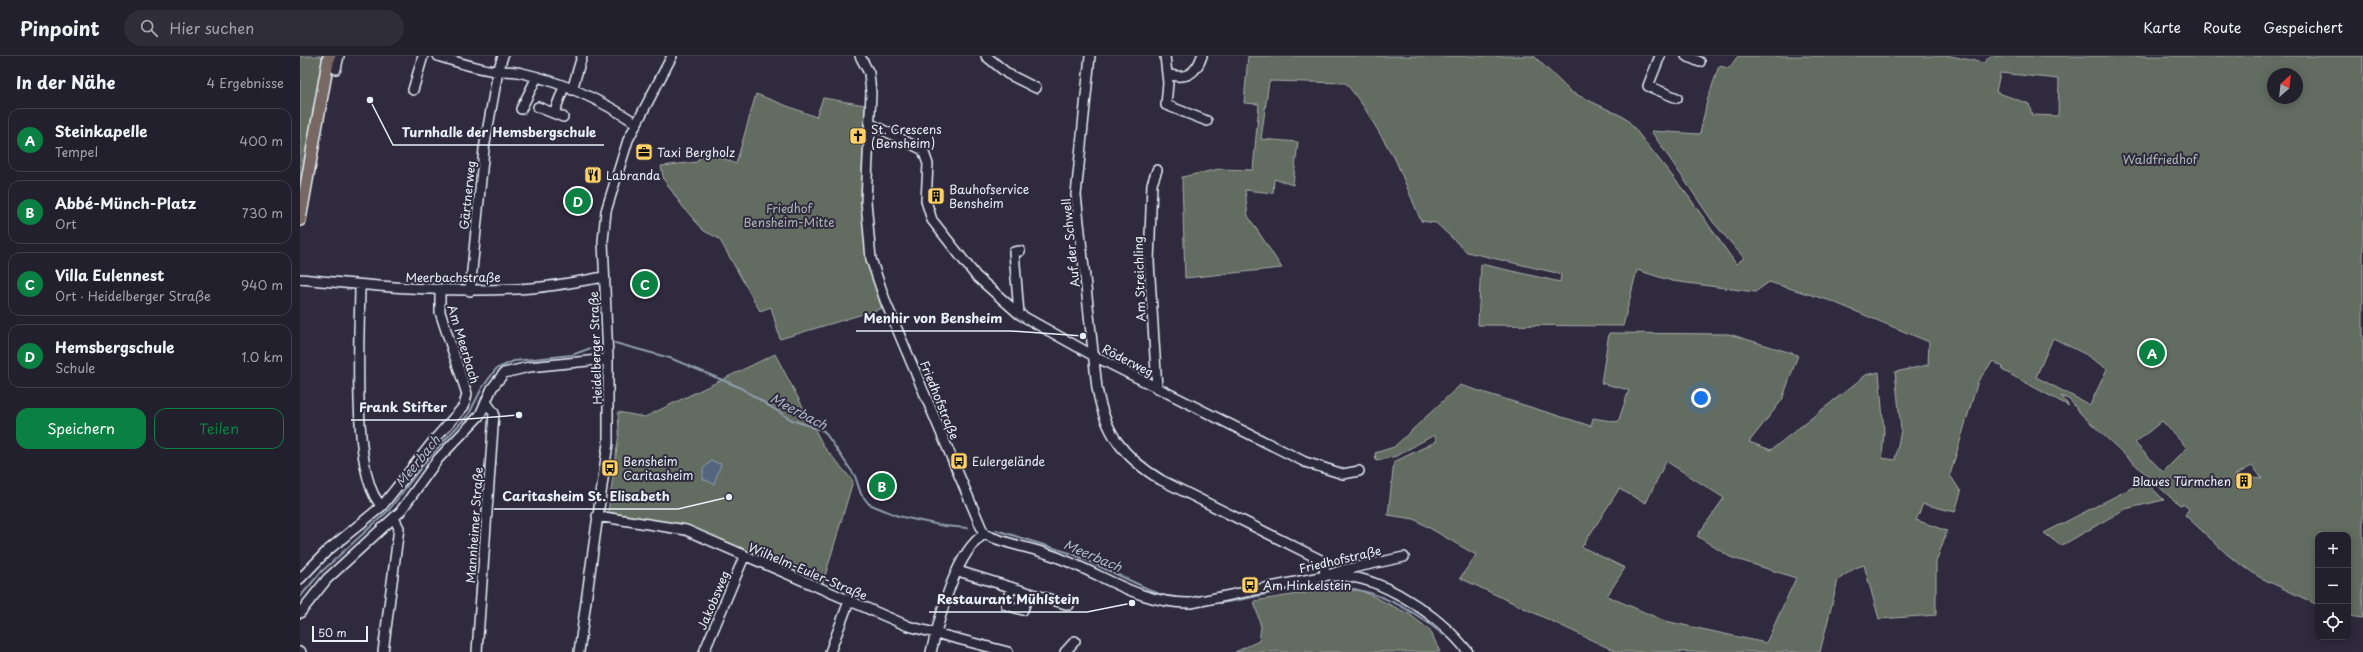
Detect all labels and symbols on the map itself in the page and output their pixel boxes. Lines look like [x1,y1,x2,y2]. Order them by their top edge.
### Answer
north arrow [2267,68,2303,104]
callout: Turnhalle der Hemsbergschule [393,120,604,145]
place label: St. Crescens (Bensheim) [871,120,942,152]
text: Turnhalle der Hemsbergschule [402,122,596,141]
church icon: St. Crescens (Bensheim) [848,126,868,146]
office icon: Taxi Bergholz [634,142,654,162]
place label: Taxi Bergholz [657,143,735,161]
park label: Waldfriedhof [2123,150,2199,168]
street label: Gärtnerweg [454,160,480,230]
restaurant icon: Labranda [583,165,603,185]
place label: Labranda [606,166,661,184]
place label: Bauhofservice Bensheim [949,180,1029,212]
pin: D [565,186,591,216]
building icon: Bauhofservice Bensheim [926,186,946,206]
street label: Auf der Schwell [1056,198,1084,288]
park label: Friedhof Bensheim-Mitte [743,199,835,231]
street label: Am Streichling [1129,236,1149,322]
street label: Meerbachstraße [405,268,501,286]
pin: C [632,269,658,299]
street label: Heidelberger Straße [584,291,606,405]
street label: Am Meerbach [443,302,485,386]
callout: Menhir von Bensheim [856,306,1011,331]
text: Menhir von Bensheim [864,308,1002,327]
pin: A [2139,338,2165,368]
street label: Röderweg [1099,339,1157,381]
street label: Friedhofstraße [916,358,964,442]
water label: Meerbach [767,388,831,434]
your location [1691,388,1711,408]
callout: Frank Stifter [351,395,455,420]
text: Frank Stifter [359,397,447,416]
water label: Meerbach [390,431,444,491]
bus stop icon: Eulergelände [949,451,969,471]
place label: Bensheim Caritasheim [623,452,693,484]
place label: Eulergelände [972,452,1046,470]
bus stop icon: Bensheim Caritasheim [600,458,620,478]
street label: Mannheimer Straße [461,466,487,584]
pin: B [869,471,895,501]
building icon: Blaues Türmchen [2234,471,2254,491]
place label: Blaues Türmchen [2131,472,2231,490]
callout: Caritasheim St. Elisabeth [494,484,678,509]
text: Caritasheim St. Elisabeth [502,486,670,505]
water label: Meerbach [1061,534,1126,576]
street label: Wilhelm-Euler-Straße [746,538,870,604]
street label: Friedhofstraße [1297,541,1383,577]
street label: Jakobsweg [692,568,734,632]
bus stop icon: Am Hinkelstein [1240,575,1260,595]
place label: Am Hinkelstein [1263,576,1351,594]
callout: Restaurant Mühlstein [929,587,1087,612]
text: Restaurant Mühlstein [937,589,1079,608]
scale bar [312,624,368,643]

